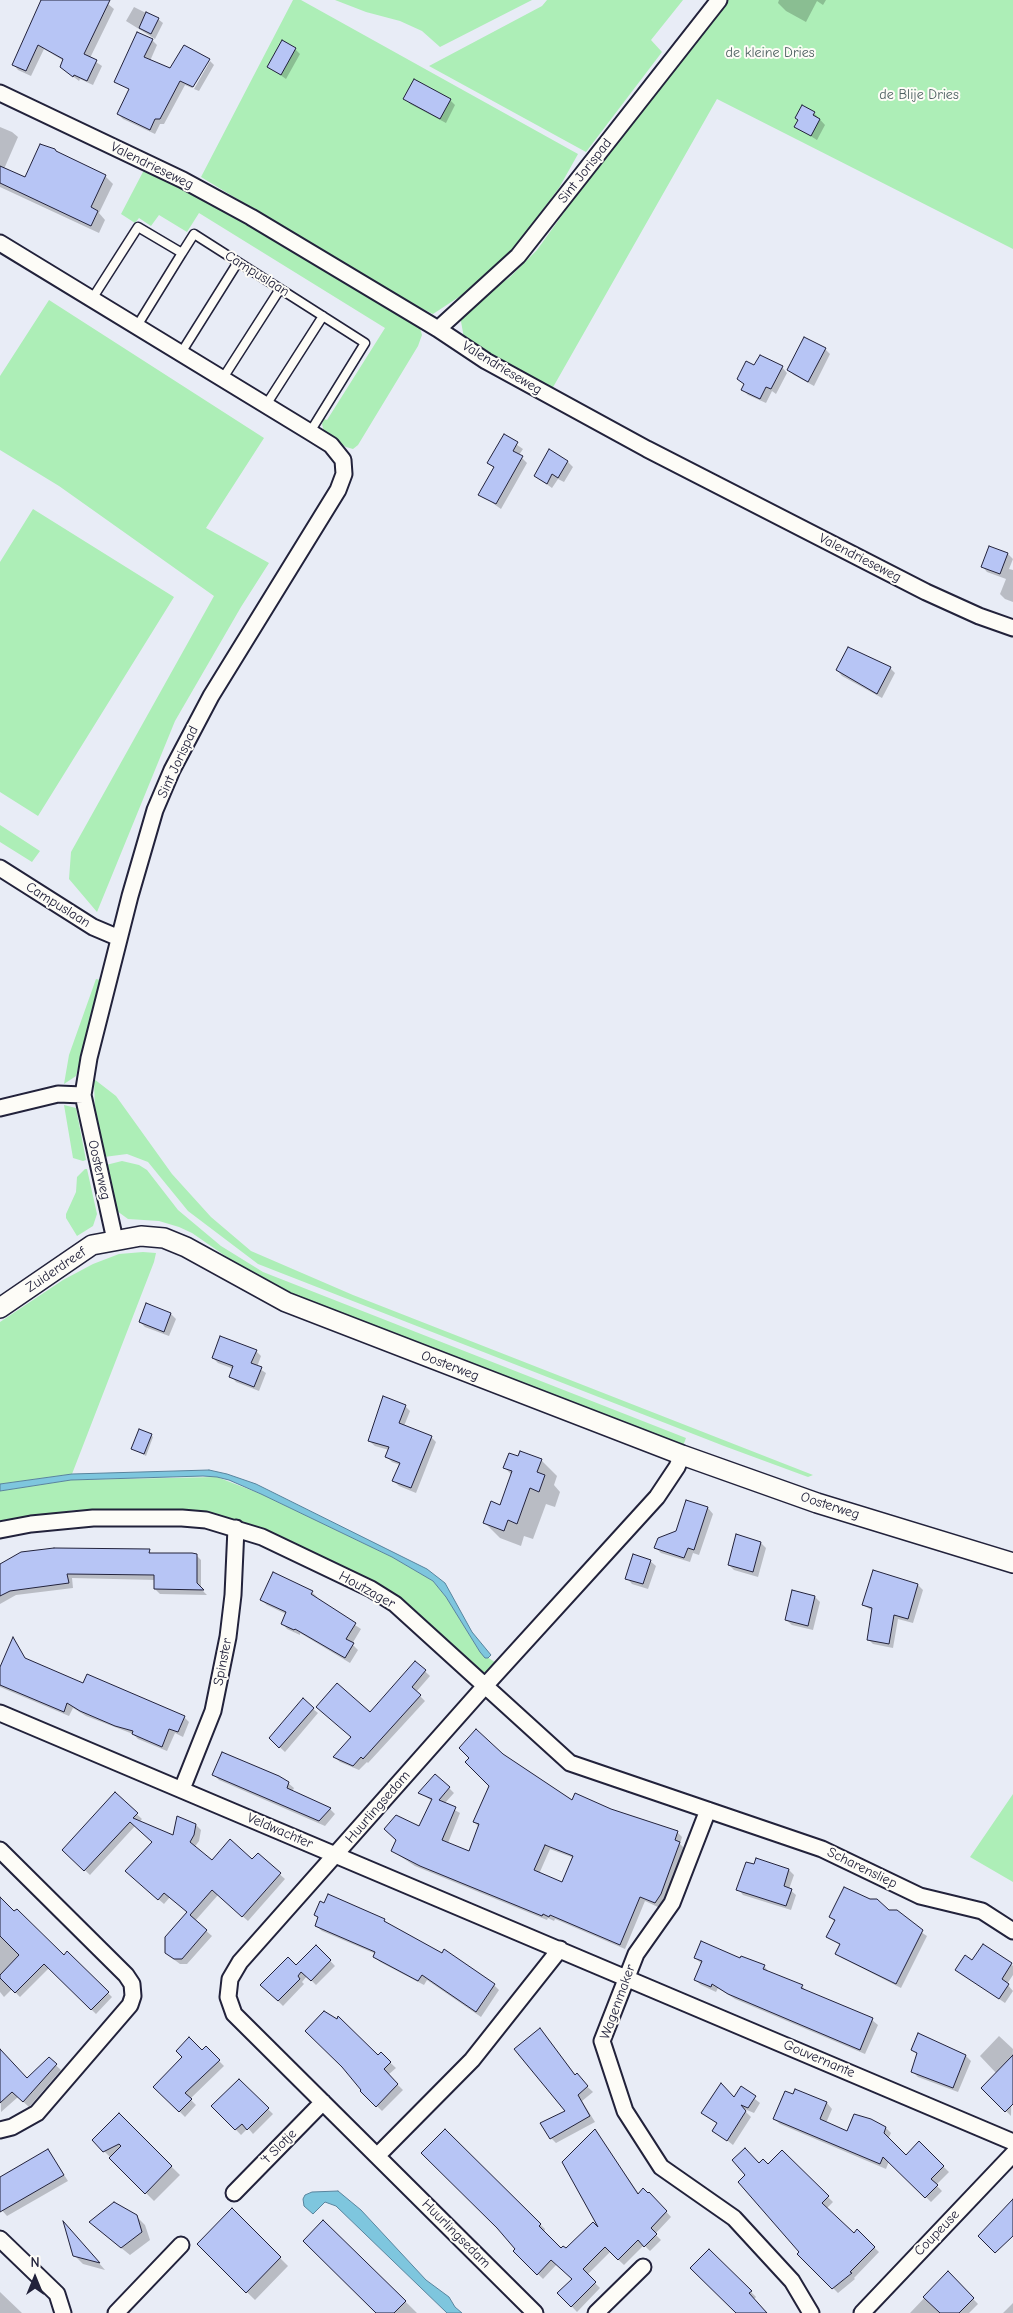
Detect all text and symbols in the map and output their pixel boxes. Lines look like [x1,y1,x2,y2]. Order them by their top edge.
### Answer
park label: de kleine Dries [726,45,814,61]
park label: de Blije Dries [879,87,959,103]
street label: Sint Jorispad [554,135,616,207]
street label: Valendrieseweg [108,139,196,193]
street label: Campuslaan [222,248,292,300]
street label: Valendrieseweg [459,338,545,398]
street label: Valendrieseweg [816,530,904,586]
street label: Sint Jorispad [154,723,202,801]
street label: Campuslaan [23,879,93,931]
street label: Oosterweg [84,1138,114,1202]
street label: Zuiderdreef [23,1244,89,1296]
street label: Oosterweg [419,1347,481,1385]
street label: Oosterweg [798,1489,862,1523]
street label: Houtzager [336,1568,398,1612]
street label: Spinster [210,1637,236,1687]
street label: Huurlingsedam [342,1767,414,1847]
street label: Veldwachter [245,1810,315,1852]
street label: Scharensliep [824,1844,900,1892]
street label: Wagenmaker [597,1962,639,2042]
street label: Gouvernante [781,2036,857,2082]
street label: 't Slotje [258,2126,300,2168]
street label: Huurlingsedam [418,2196,494,2272]
street label: Coupeuse [911,2206,963,2260]
north arrow [10,2253,60,2303]
text: N [30,2254,40,2271]

